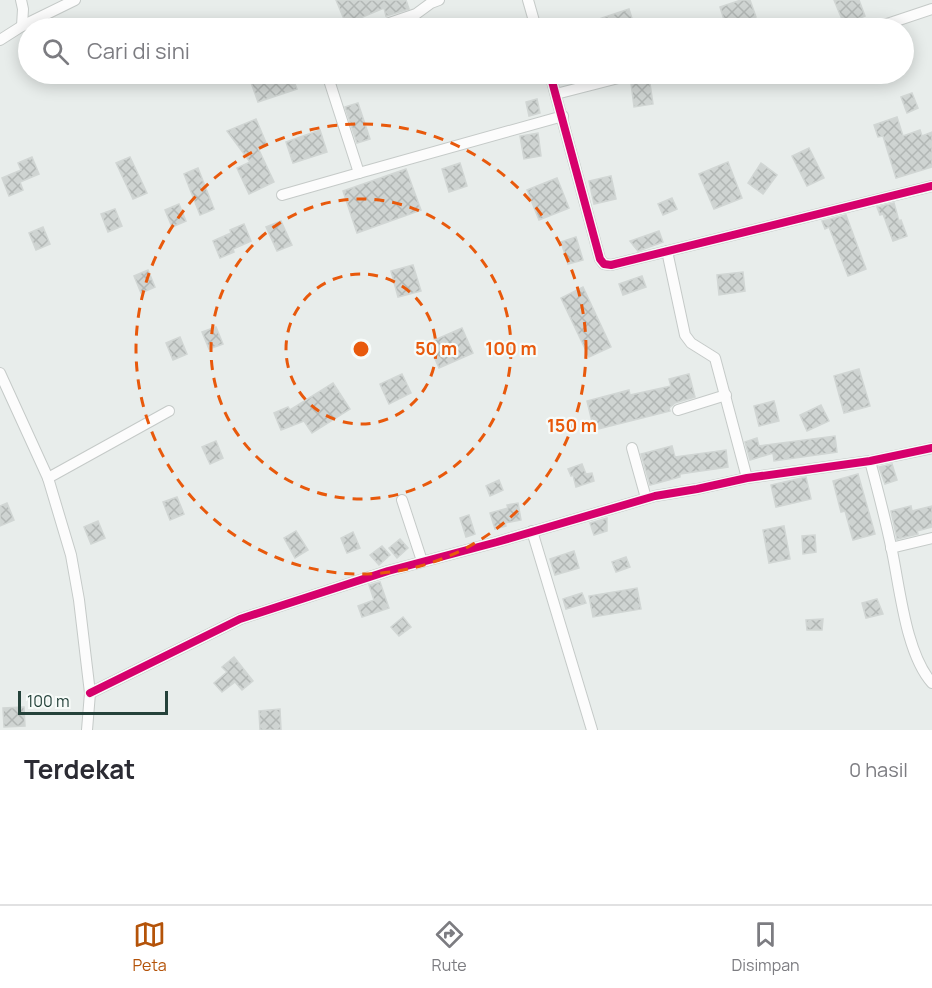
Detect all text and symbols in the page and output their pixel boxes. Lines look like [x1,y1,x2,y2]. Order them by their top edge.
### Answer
search box [18,18,914,84]
icon: search [39,35,72,68]
text: Cari di sini [87,36,190,66]
text: 50 m [415,336,457,360]
text: 100 m [485,336,537,360]
centre of rings [351,339,371,359]
text: 150 m [547,413,597,437]
scale bar [18,688,168,716]
text: 100 m [27,690,70,712]
text: Terdekat [24,751,135,787]
text: 0 hasil [849,756,908,783]
tab: Peta [132,918,167,976]
tab: Rute [432,918,467,976]
tab: Disimpan [732,918,800,976]

